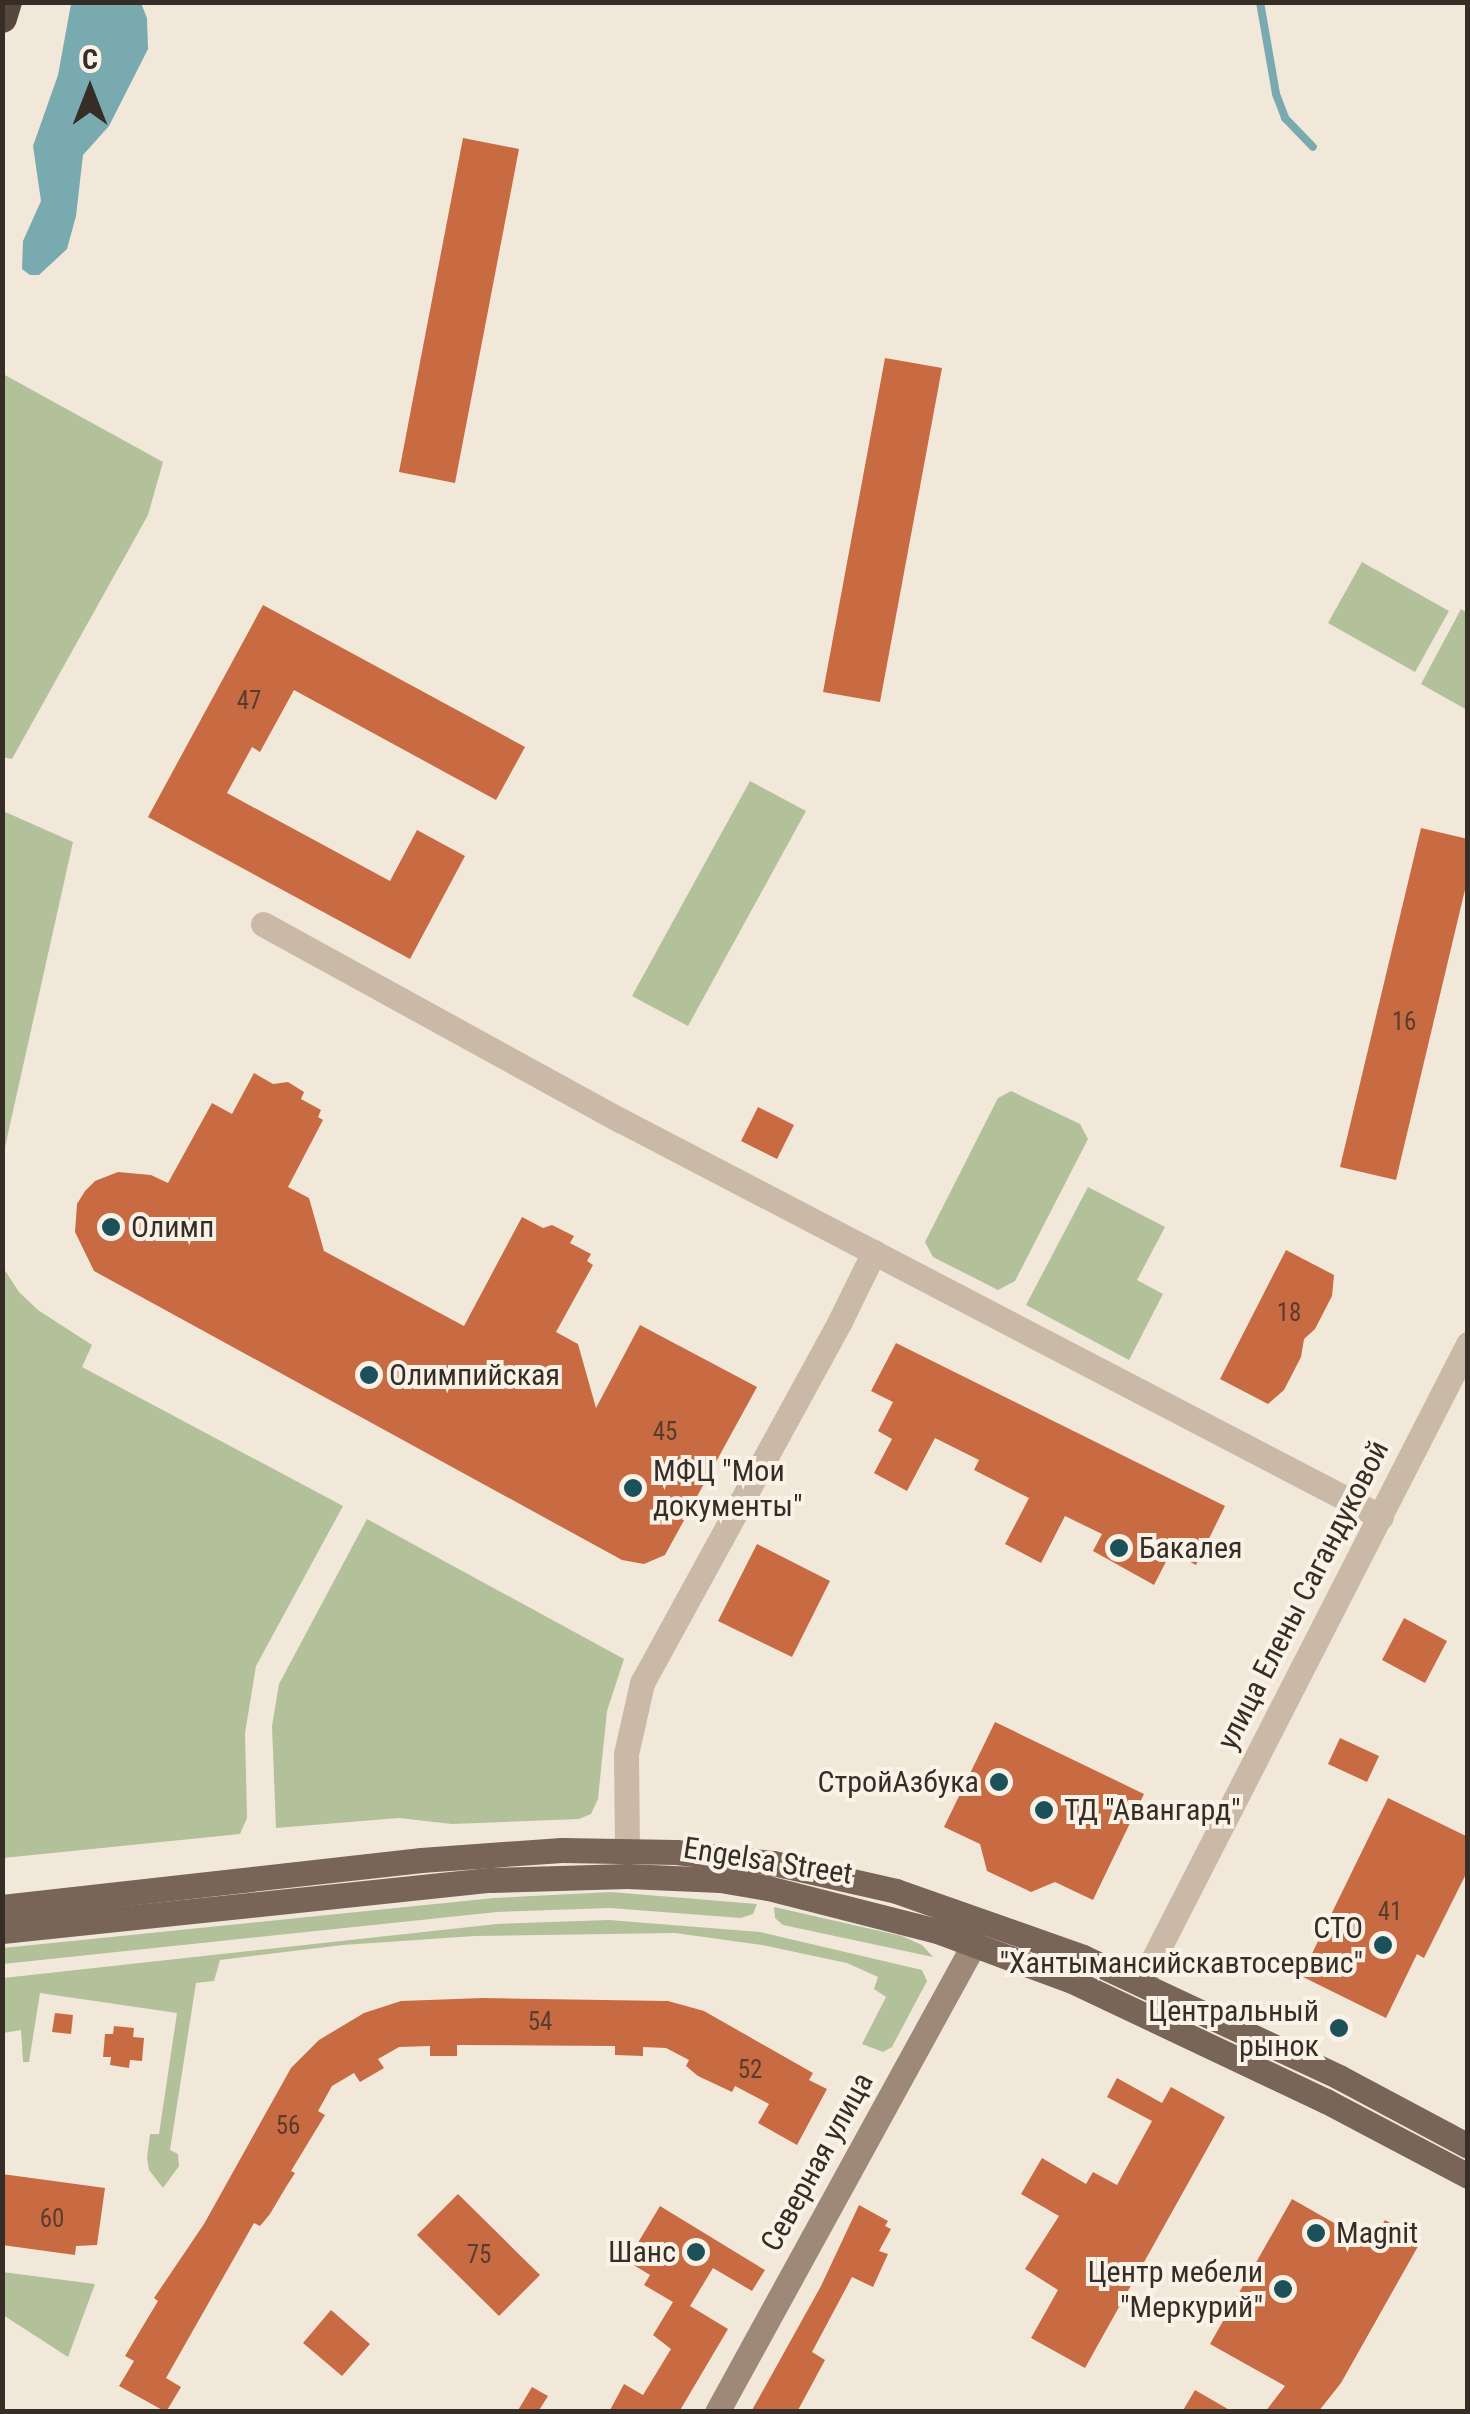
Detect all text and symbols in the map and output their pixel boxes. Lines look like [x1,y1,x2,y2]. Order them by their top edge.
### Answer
north arrow [40,40,140,140]
text: С [82,43,98,76]
house number: 47 [237,686,261,716]
house number: 16 [1392,1007,1416,1037]
place label: Олимп [131,1209,214,1245]
marker: Олимп [100,1216,122,1238]
house number: 18 [1277,1298,1301,1328]
place label: Олимпийская [389,1357,560,1393]
marker: Олимпийская [358,1364,380,1386]
house number: 45 [653,1417,677,1447]
street label: улица Елены Сагандуковой [1209,1435,1397,1755]
place label: МФЦ "Мои документы" [653,1453,803,1524]
marker: МФЦ "Мои документы" [622,1477,644,1499]
place label: Бакалея [1139,1530,1242,1566]
marker: Бакалея [1108,1537,1130,1559]
place label: СтройАзбука [818,1764,979,1800]
marker: СтройАзбука [988,1771,1010,1793]
place label: ТД "Авангард" [1064,1792,1241,1828]
marker: ТД "Авангард" [1033,1799,1055,1821]
street label: Engelsa Street [681,1830,855,1892]
house number: 41 [1378,1897,1402,1927]
place label: СТО "Хантымансийскавтосервис" [999,1910,1363,1980]
marker: СТО "Хантымансийскавтосервис" [1372,1934,1394,1956]
place label: Центральный рынок [1148,1993,1319,2064]
house number: 54 [528,2007,552,2037]
marker: Центральный рынок [1328,2017,1350,2039]
house number: 52 [738,2055,762,2085]
street label: Северная улица [753,2066,881,2258]
house number: 56 [276,2111,300,2141]
house number: 60 [40,2204,64,2234]
place label: Magnit [1336,2215,1418,2251]
marker: Magnit [1305,2222,1327,2244]
place label: Шанс [608,2234,676,2270]
house number: 75 [467,2240,491,2270]
marker: Шанс [685,2241,707,2263]
place label: Центр мебели "Меркурий" [1087,2254,1263,2324]
marker: Центр мебели "Меркурий" [1272,2278,1294,2300]

